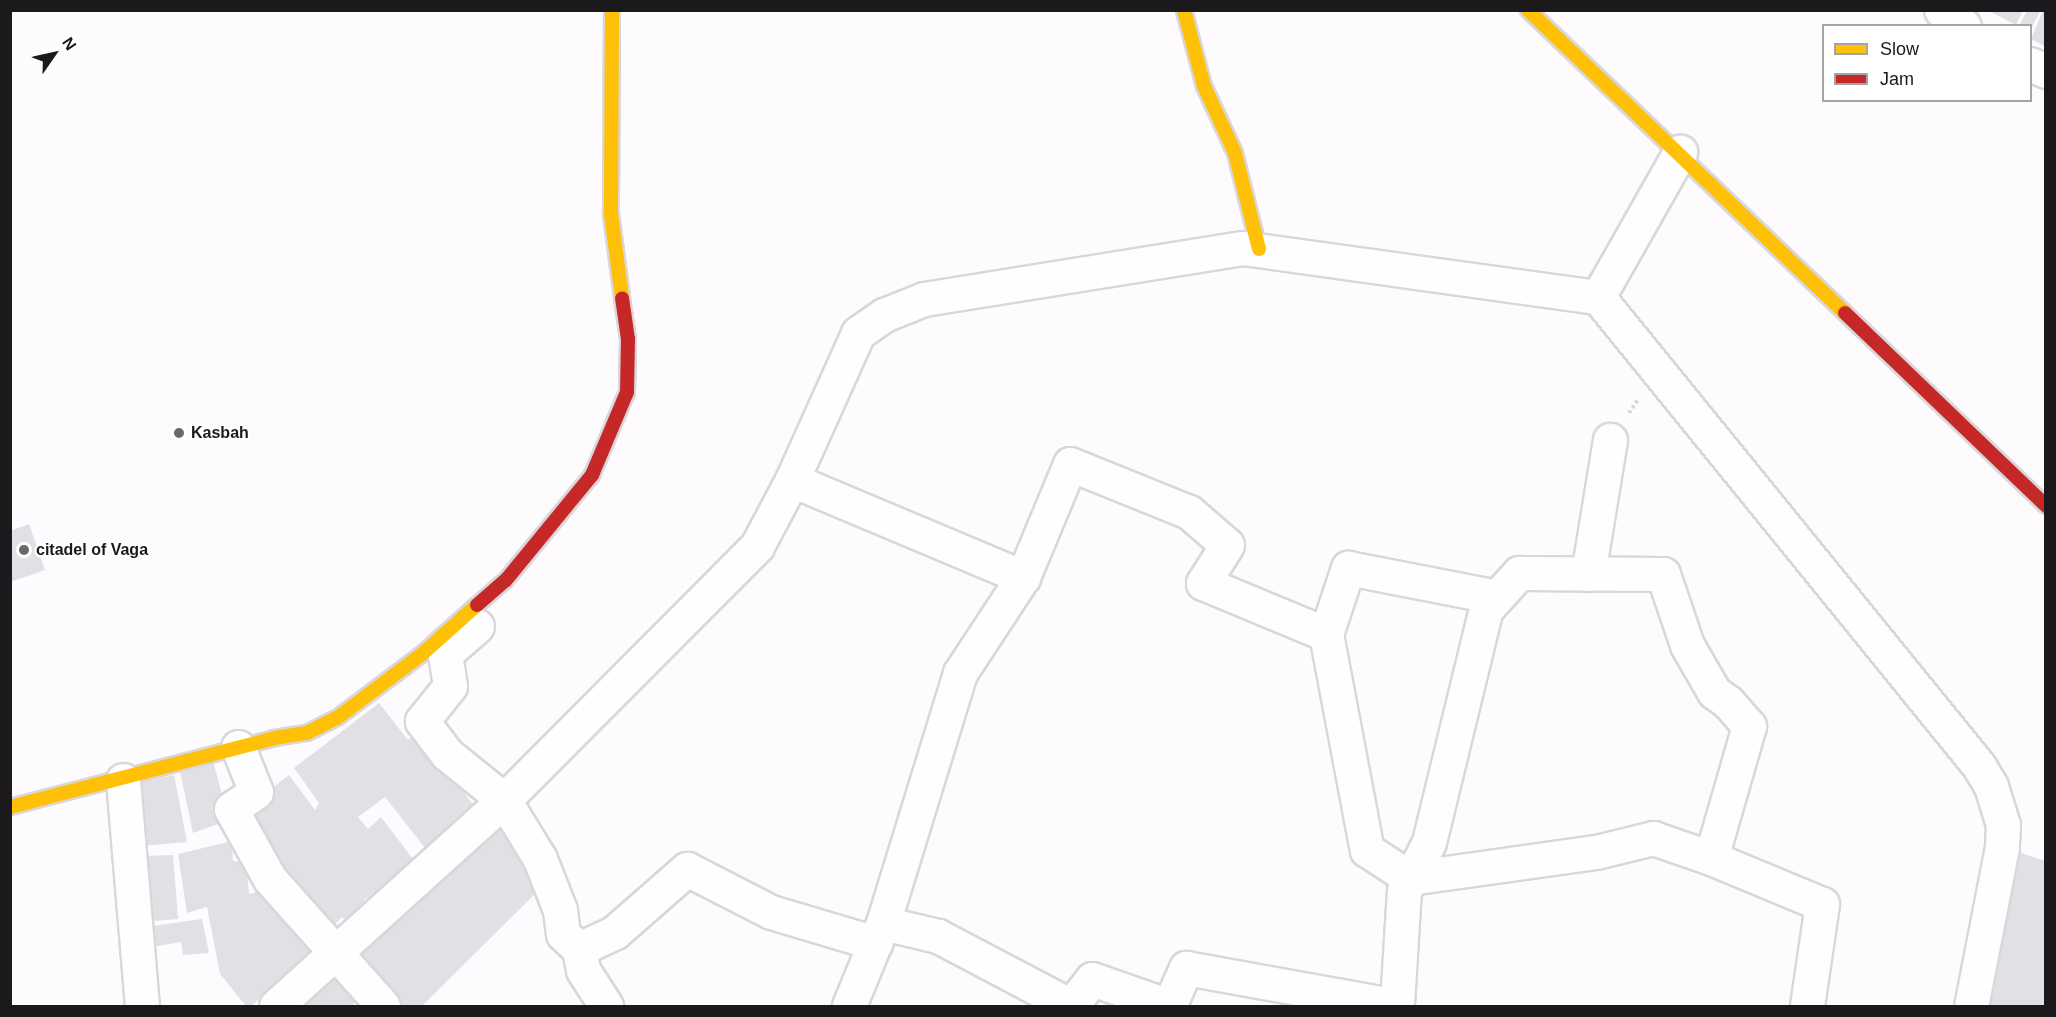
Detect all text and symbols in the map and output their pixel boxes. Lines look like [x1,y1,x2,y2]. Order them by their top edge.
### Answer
north arrow [24,24,84,84]
legend [1822,24,2032,102]
text: N [59,34,80,53]
text: Slow [1880,39,1919,59]
text: Jam [1880,69,1914,89]
place label: Kasbah [191,423,249,443]
marker: Kasbah [172,426,186,440]
place label: citadel of Vaga [36,540,148,560]
marker: citadel of Vaga [17,543,31,557]

